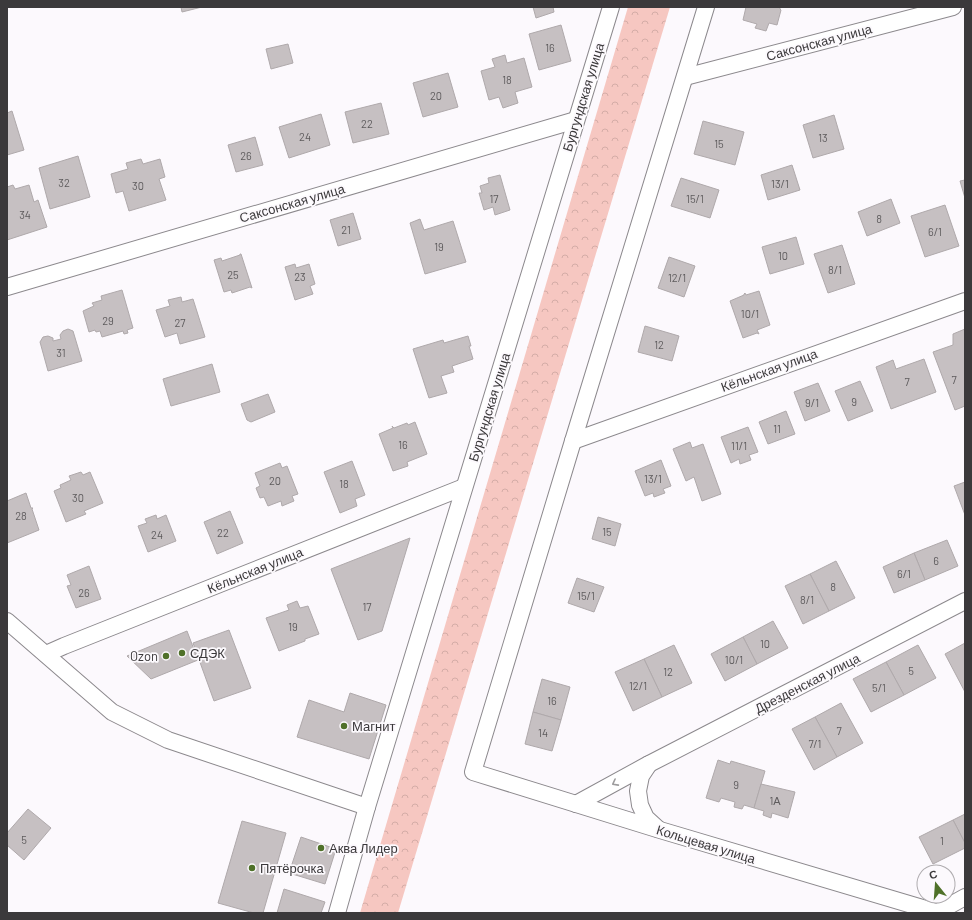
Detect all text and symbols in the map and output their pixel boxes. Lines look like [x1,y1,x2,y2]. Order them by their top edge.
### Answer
street label: Саксонская улица [764,20,874,64]
street label: Бургундская улица [559,40,607,153]
house number: 16 [545,41,555,54]
house number: 18 [502,73,512,86]
house number: 20 [430,89,442,102]
house number: 22 [361,117,373,130]
house number: 24 [299,130,311,143]
house number: 13 [818,131,828,144]
house number: 15 [714,137,724,150]
house number: 26 [240,149,252,162]
house number: 32 [58,176,70,189]
house number: 13/1 [771,177,789,190]
house number: 30 [132,179,144,192]
street label: Саксонская улица [238,180,347,226]
house number: 17 [489,192,499,205]
house number: 15/1 [686,192,704,205]
house number: 34 [19,208,31,221]
house number: 8 [876,212,882,225]
house number: 21 [341,223,351,236]
house number: 6/1 [928,225,942,238]
house number: 19 [434,240,444,253]
house number: 10 [778,249,788,262]
house number: 8/1 [828,263,842,276]
house number: 25 [227,268,239,281]
house number: 23 [294,270,306,283]
house number: 12/1 [668,271,686,284]
house number: 10/1 [741,307,759,320]
house number: 29 [102,314,114,327]
house number: 27 [174,316,186,329]
house number: 12 [654,338,664,351]
street label: Кёльнская улица [719,345,820,395]
house number: 31 [56,346,66,359]
street label: Бургундская улица [465,350,513,463]
house number: 7 [951,373,957,386]
house number: 7 [904,375,910,388]
house number: 9 [851,395,857,408]
house number: 9/1 [805,396,819,409]
house number: 11 [773,422,781,435]
house number: 16 [398,438,408,451]
house number: 11/1 [731,439,747,452]
house number: 13/1 [644,472,662,485]
house number: 20 [269,474,281,487]
house number: 18 [339,477,349,490]
house number: 30 [72,491,84,504]
house number: 28 [15,509,27,522]
house number: 15 [602,525,612,538]
house number: 22 [217,526,229,539]
house number: 24 [151,528,163,541]
street label: Кёльнская улица [205,543,306,596]
house number: 6 [933,554,939,567]
house number: 6/1 [897,567,911,580]
house number: 8 [830,580,836,593]
house number: 26 [78,586,90,599]
house number: 15/1 [577,589,595,602]
house number: 8/1 [800,593,814,606]
house number: 17 [362,600,372,613]
house number: 19 [288,620,298,633]
house number: 10 [760,637,770,650]
place label: СДЭК [190,645,225,661]
place label: Ozon [130,648,158,664]
marker: СДЭК [177,648,187,658]
street label: Дрезденская улица [752,649,863,716]
marker: Ozon [161,651,171,661]
house number: 10/1 [725,653,743,666]
house number: 5 [908,664,914,677]
house number: 12 [663,665,673,678]
house number: 12/1 [629,679,647,692]
house number: 5/1 [872,681,886,694]
house number: 16 [547,694,557,707]
place label: Магнит [352,718,395,734]
marker: Магнит [339,721,349,731]
house number: 7 [836,724,842,737]
house number: 14 [538,726,548,739]
house number: 7/1 [809,737,821,750]
one-way arrow [612,778,619,786]
house number: 9 [733,778,739,791]
house number: 1А [769,794,781,807]
street label: Кольцевая улица [655,821,758,867]
house number: 5 [21,833,27,846]
house number: 1 [940,834,944,847]
place label: Аква Лидер [329,840,398,856]
marker: Аква Лидер [316,843,326,853]
place label: Пятёрочка [260,860,324,876]
marker: Пятёрочка [247,863,257,873]
north arrow [916,864,956,904]
text: С [927,867,939,881]

